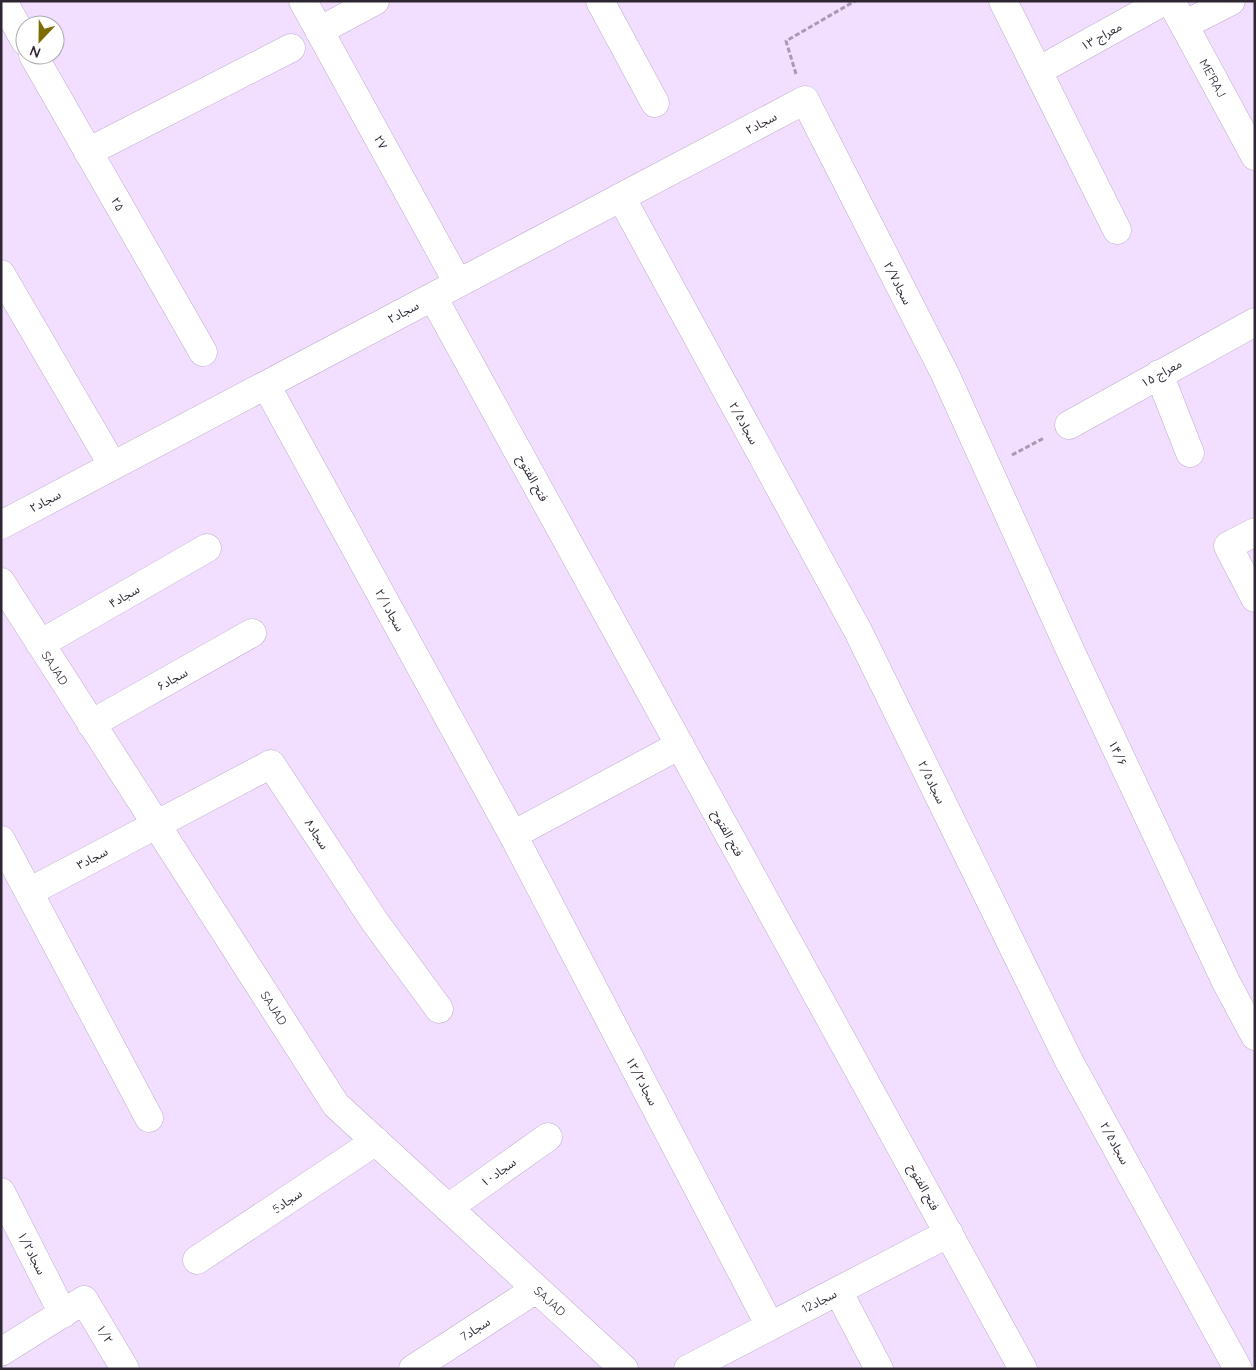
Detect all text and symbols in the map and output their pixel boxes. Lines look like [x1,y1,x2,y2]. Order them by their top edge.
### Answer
north arrow [15,15,65,65]
street label: معراج ۱۳ [1078,19,1125,55]
text: N [27,42,43,62]
street label: ME'RAJ [1196,56,1230,100]
street label: ۲سجاد [743,109,779,137]
street label: ۲۷ [371,132,391,152]
street label: ۲۵ [108,194,128,214]
street label: سجاد۲/۷ [881,259,915,307]
street label: ۲سجاد [385,298,421,326]
street label: معراج ۱۵ [1138,356,1185,392]
street label: ۲/۵سجاد [726,399,762,447]
street label: فتح الفتوح [512,452,552,505]
street label: ۲سجاد [27,487,63,515]
street label: ۴سجاد [106,581,142,611]
street label: ۲/۱سجاد [372,586,408,634]
street label: SAJAD [38,648,72,688]
street label: ۶سجاد [154,664,190,694]
street label: ۱۴/۶ [1106,738,1130,768]
street label: ۲/۵سجاد [915,758,949,806]
street label: فتح الفتوح [707,807,747,860]
street label: ۸سجاد [302,816,332,852]
street label: ۳سجاد [74,844,110,872]
street label: SAJAD [257,988,291,1028]
street label: ۱۲/۲سجاد [623,1054,661,1108]
street label: ۲/۵سجاد [1097,1119,1133,1167]
street label: ۱۰سجاد [477,1154,519,1190]
street label: فتح الفتوح [903,1161,943,1214]
street label: 5سجاد [269,1186,305,1216]
street label: ۱/۲سجاد [15,1229,49,1277]
street label: SAJAD [531,1283,569,1319]
street label: 12سجاد [799,1286,839,1316]
street label: 7سجاد [457,1314,493,1344]
street label: ۱/۲ [93,1322,117,1346]

